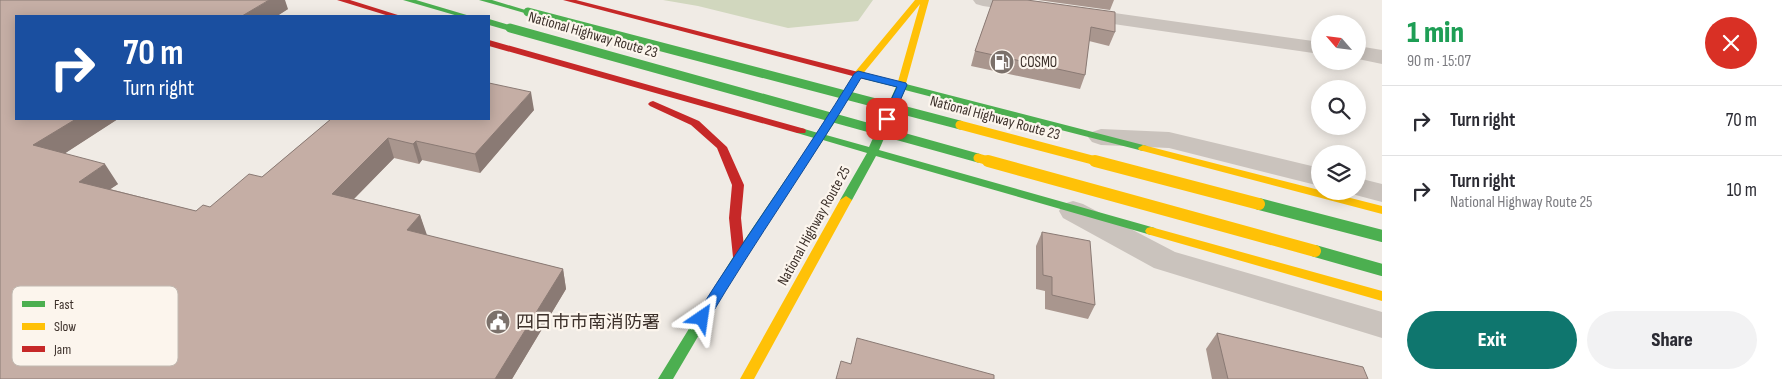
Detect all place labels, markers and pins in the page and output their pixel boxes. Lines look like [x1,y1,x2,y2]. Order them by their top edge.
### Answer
fuel station icon: COSMO [989,49,1015,75]
place label: COSMO [1020,53,1057,72]
pin [866,98,908,140]
public building icon: 四日市市南消防署 [485,309,511,335]
place label: 四日市市南消防署 [516,312,660,333]

